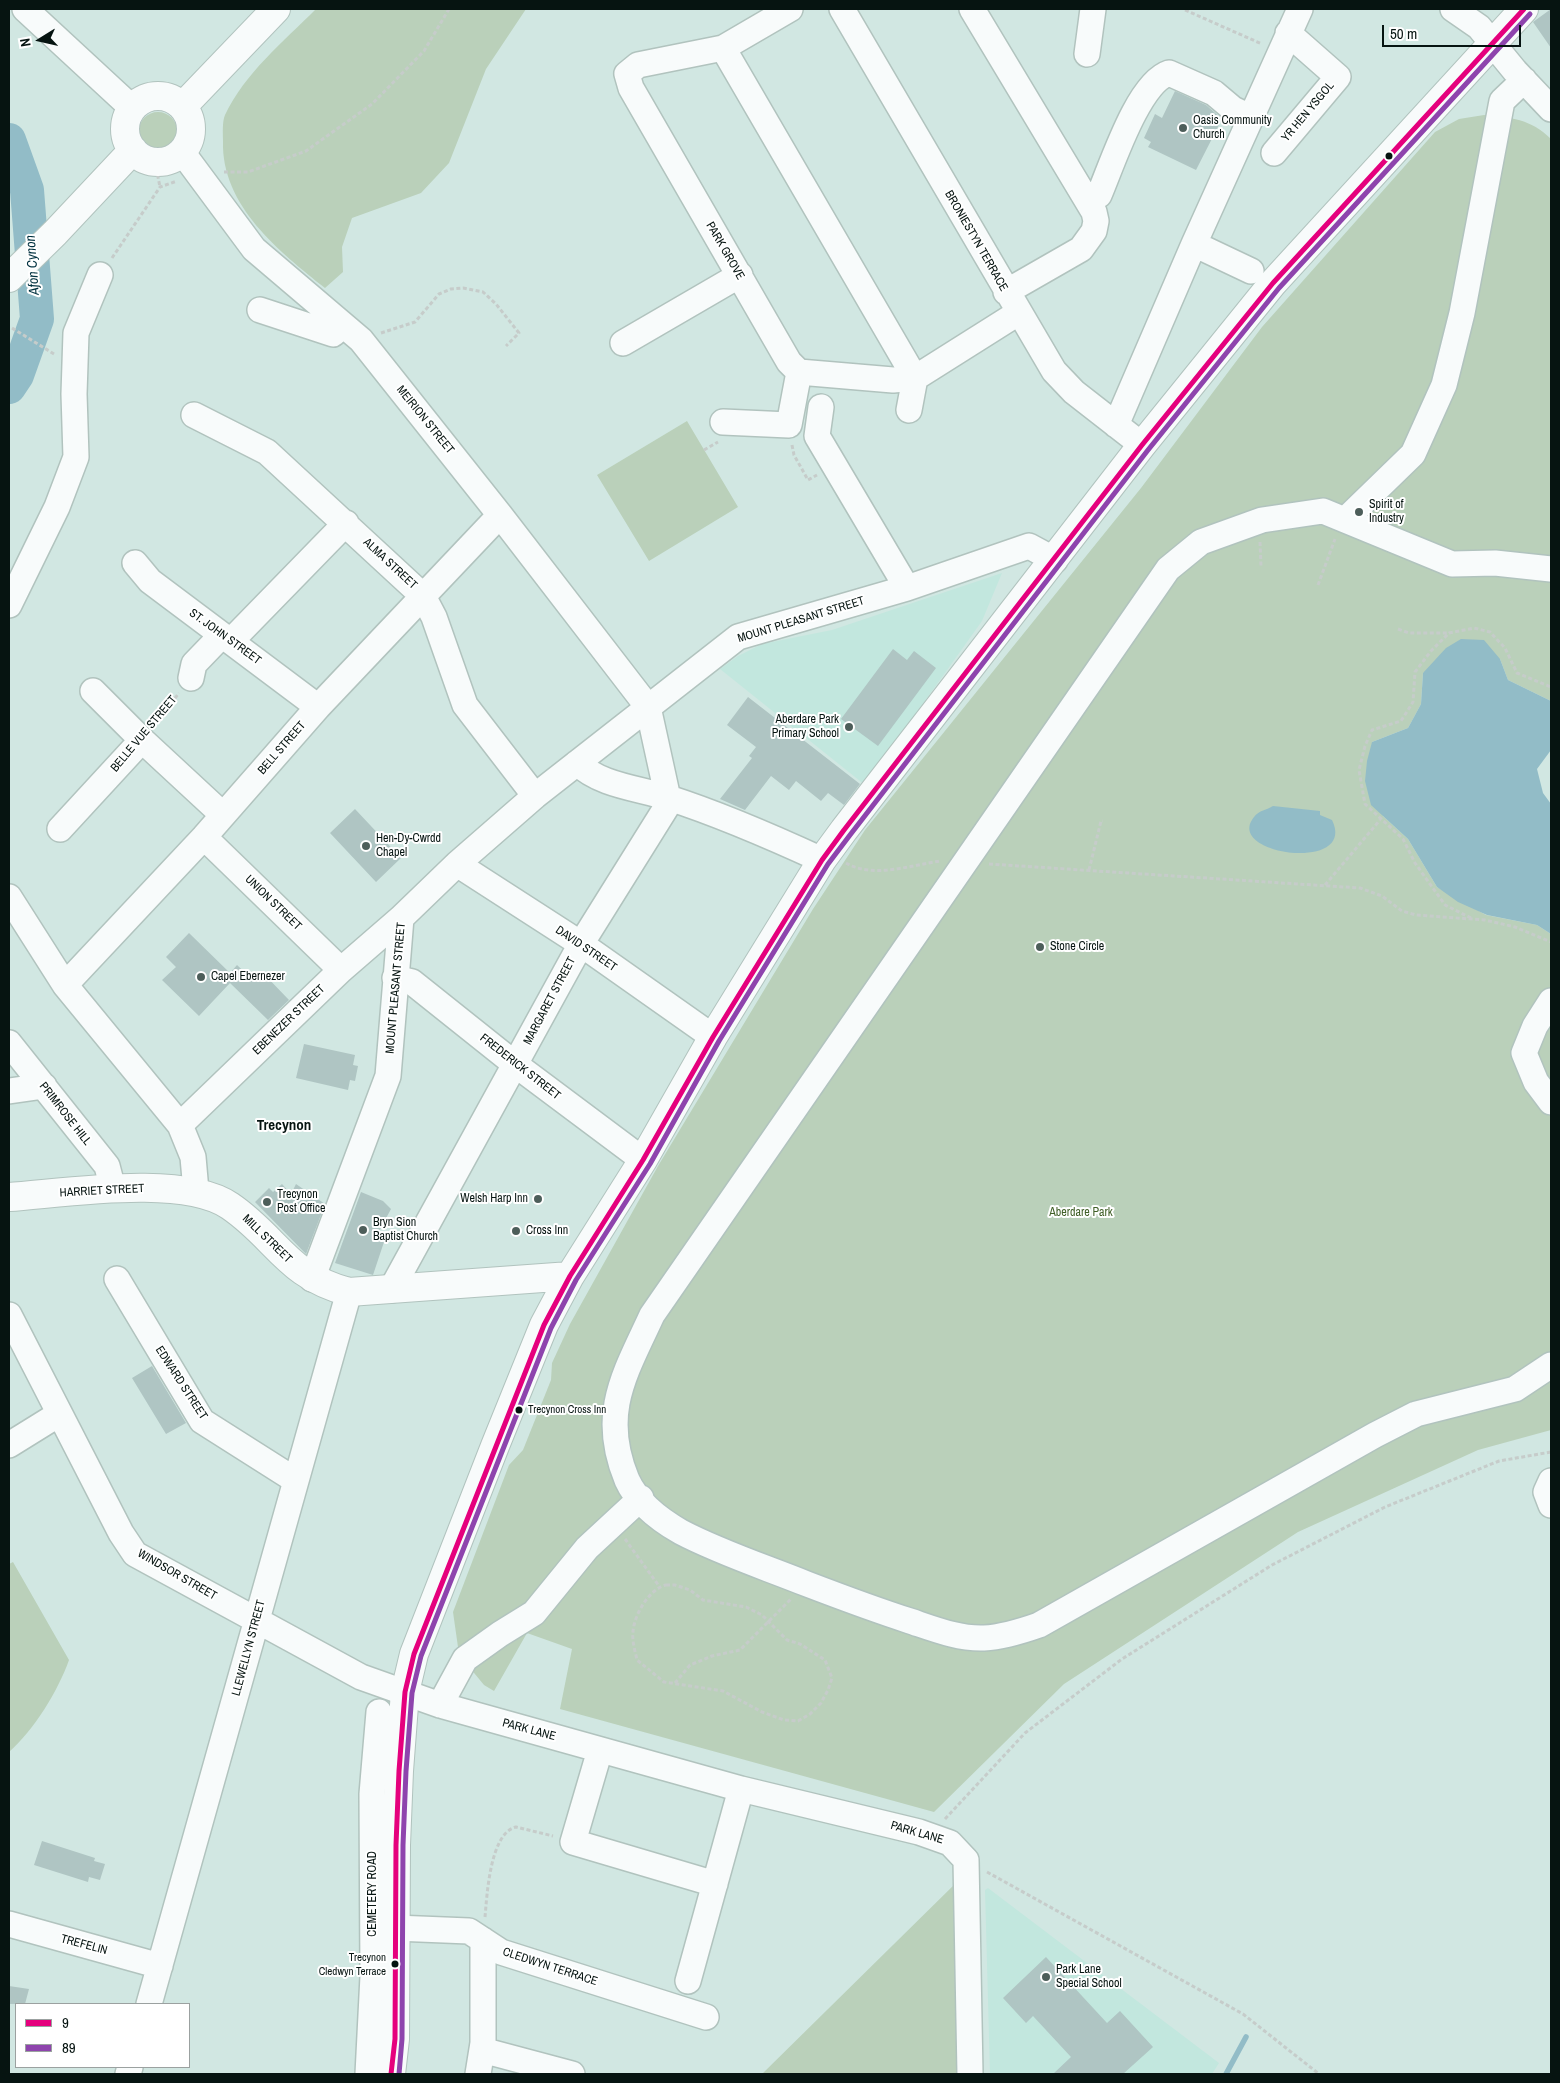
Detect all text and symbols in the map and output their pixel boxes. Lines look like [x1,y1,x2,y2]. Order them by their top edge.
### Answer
north arrow [15,15,65,65]
scale bar [1385,15,1524,47]
text: 50 m [1390,23,1417,44]
text: N [16,37,35,48]
street label: YR HEN YSGOL [1279,79,1337,145]
place label: Oasis Community Church [1193,114,1272,142]
marker: Oasis Community Church [1177,122,1189,134]
unlabelled marker [1384,151,1394,161]
street label: BRONIESTYN TERRACE [941,188,1011,294]
street label: PARK GROVE [703,220,747,282]
water label: Afon Cynon [23,234,43,296]
street label: MEIRION STREET [393,383,457,457]
place label: Spirit of Industry [1369,498,1404,526]
marker: Spirit of Industry [1353,506,1365,518]
street label: ALMA STREET [360,535,420,593]
street label: MOUNT PLEASANT STREET [736,594,866,646]
street label: ST. JOHN STREET [186,606,264,668]
street label: BELLE VUE STREET [108,693,180,775]
place label: Aberdare Park Primary School [772,713,839,741]
street label: BELL STREET [255,719,309,777]
marker: Aberdare Park Primary School [843,721,855,733]
place label: Hen-Dy-Cwrdd Chapel [376,832,441,860]
marker: Hen-Dy-Cwrdd Chapel [360,840,372,852]
street label: UNION STREET [242,872,304,934]
street label: MOUNT PLEASANT STREET [383,922,409,1054]
street label: DAVID STREET [553,923,619,975]
place label: Stone Circle [1050,940,1104,954]
marker: Stone Circle [1034,941,1046,953]
street label: MARGARET STREET [521,955,579,1047]
place label: Capel Ebernezer [211,970,285,984]
marker: Capel Ebernezer [195,971,207,983]
street label: EBENEZER STREET [250,982,328,1058]
street label: FREDERICK STREET [477,1031,563,1103]
street label: PRIMROSE HILL [36,1080,94,1148]
district label: Trecynon [257,1117,311,1135]
street label: HARRIET STREET [59,1182,145,1200]
place label: Trecynon Post Office [277,1188,326,1216]
place label: Welsh Harp Inn [460,1192,528,1206]
marker: Welsh Harp Inn [532,1193,544,1205]
marker: Trecynon Post Office [261,1196,273,1208]
park label: Aberdare Park [1049,1206,1113,1220]
street label: MILL STREET [239,1212,295,1266]
place label: Bryn Sion Baptist Church [373,1216,438,1244]
marker: Bryn Sion Baptist Church [357,1224,369,1236]
place label: Cross Inn [526,1224,568,1238]
marker: Cross Inn [510,1225,522,1237]
street label: EDWARD STREET [152,1343,210,1423]
place label: Trecynon Cross Inn [528,1403,606,1417]
marker: Trecynon Cross Inn [514,1405,524,1415]
street label: WINDSOR STREET [135,1546,219,1604]
street label: LLEWELLYN STREET [229,1598,269,1698]
street label: PARK LANE [501,1716,557,1744]
street label: PARK LANE [889,1819,945,1847]
street label: CEMETERY ROAD [366,1851,380,1937]
street label: TREFELIN [59,1932,109,1958]
street label: CLEDWYN TERRACE [501,1945,599,1989]
place label: Trecynon Cledwyn Terrace [319,1951,386,1977]
marker: Trecynon Cledwyn Terrace [390,1959,400,1969]
place label: Park Lane Special School [1056,1963,1122,1991]
marker: Park Lane Special School [1040,1971,1052,1983]
legend [15,2003,190,2068]
text: 9 [62,2012,69,2033]
text: 89 [62,2037,76,2058]

